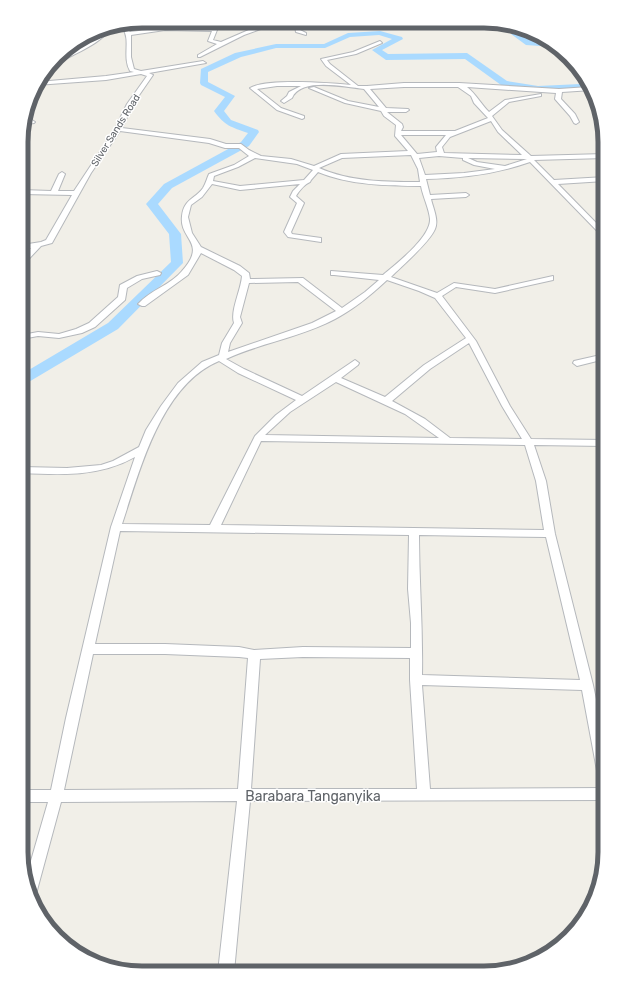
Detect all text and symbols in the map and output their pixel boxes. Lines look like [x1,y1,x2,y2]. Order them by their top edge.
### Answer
street label: Silver Sands Road [89,92,143,169]
street label: Barabara Tanganyika [245,788,381,805]

